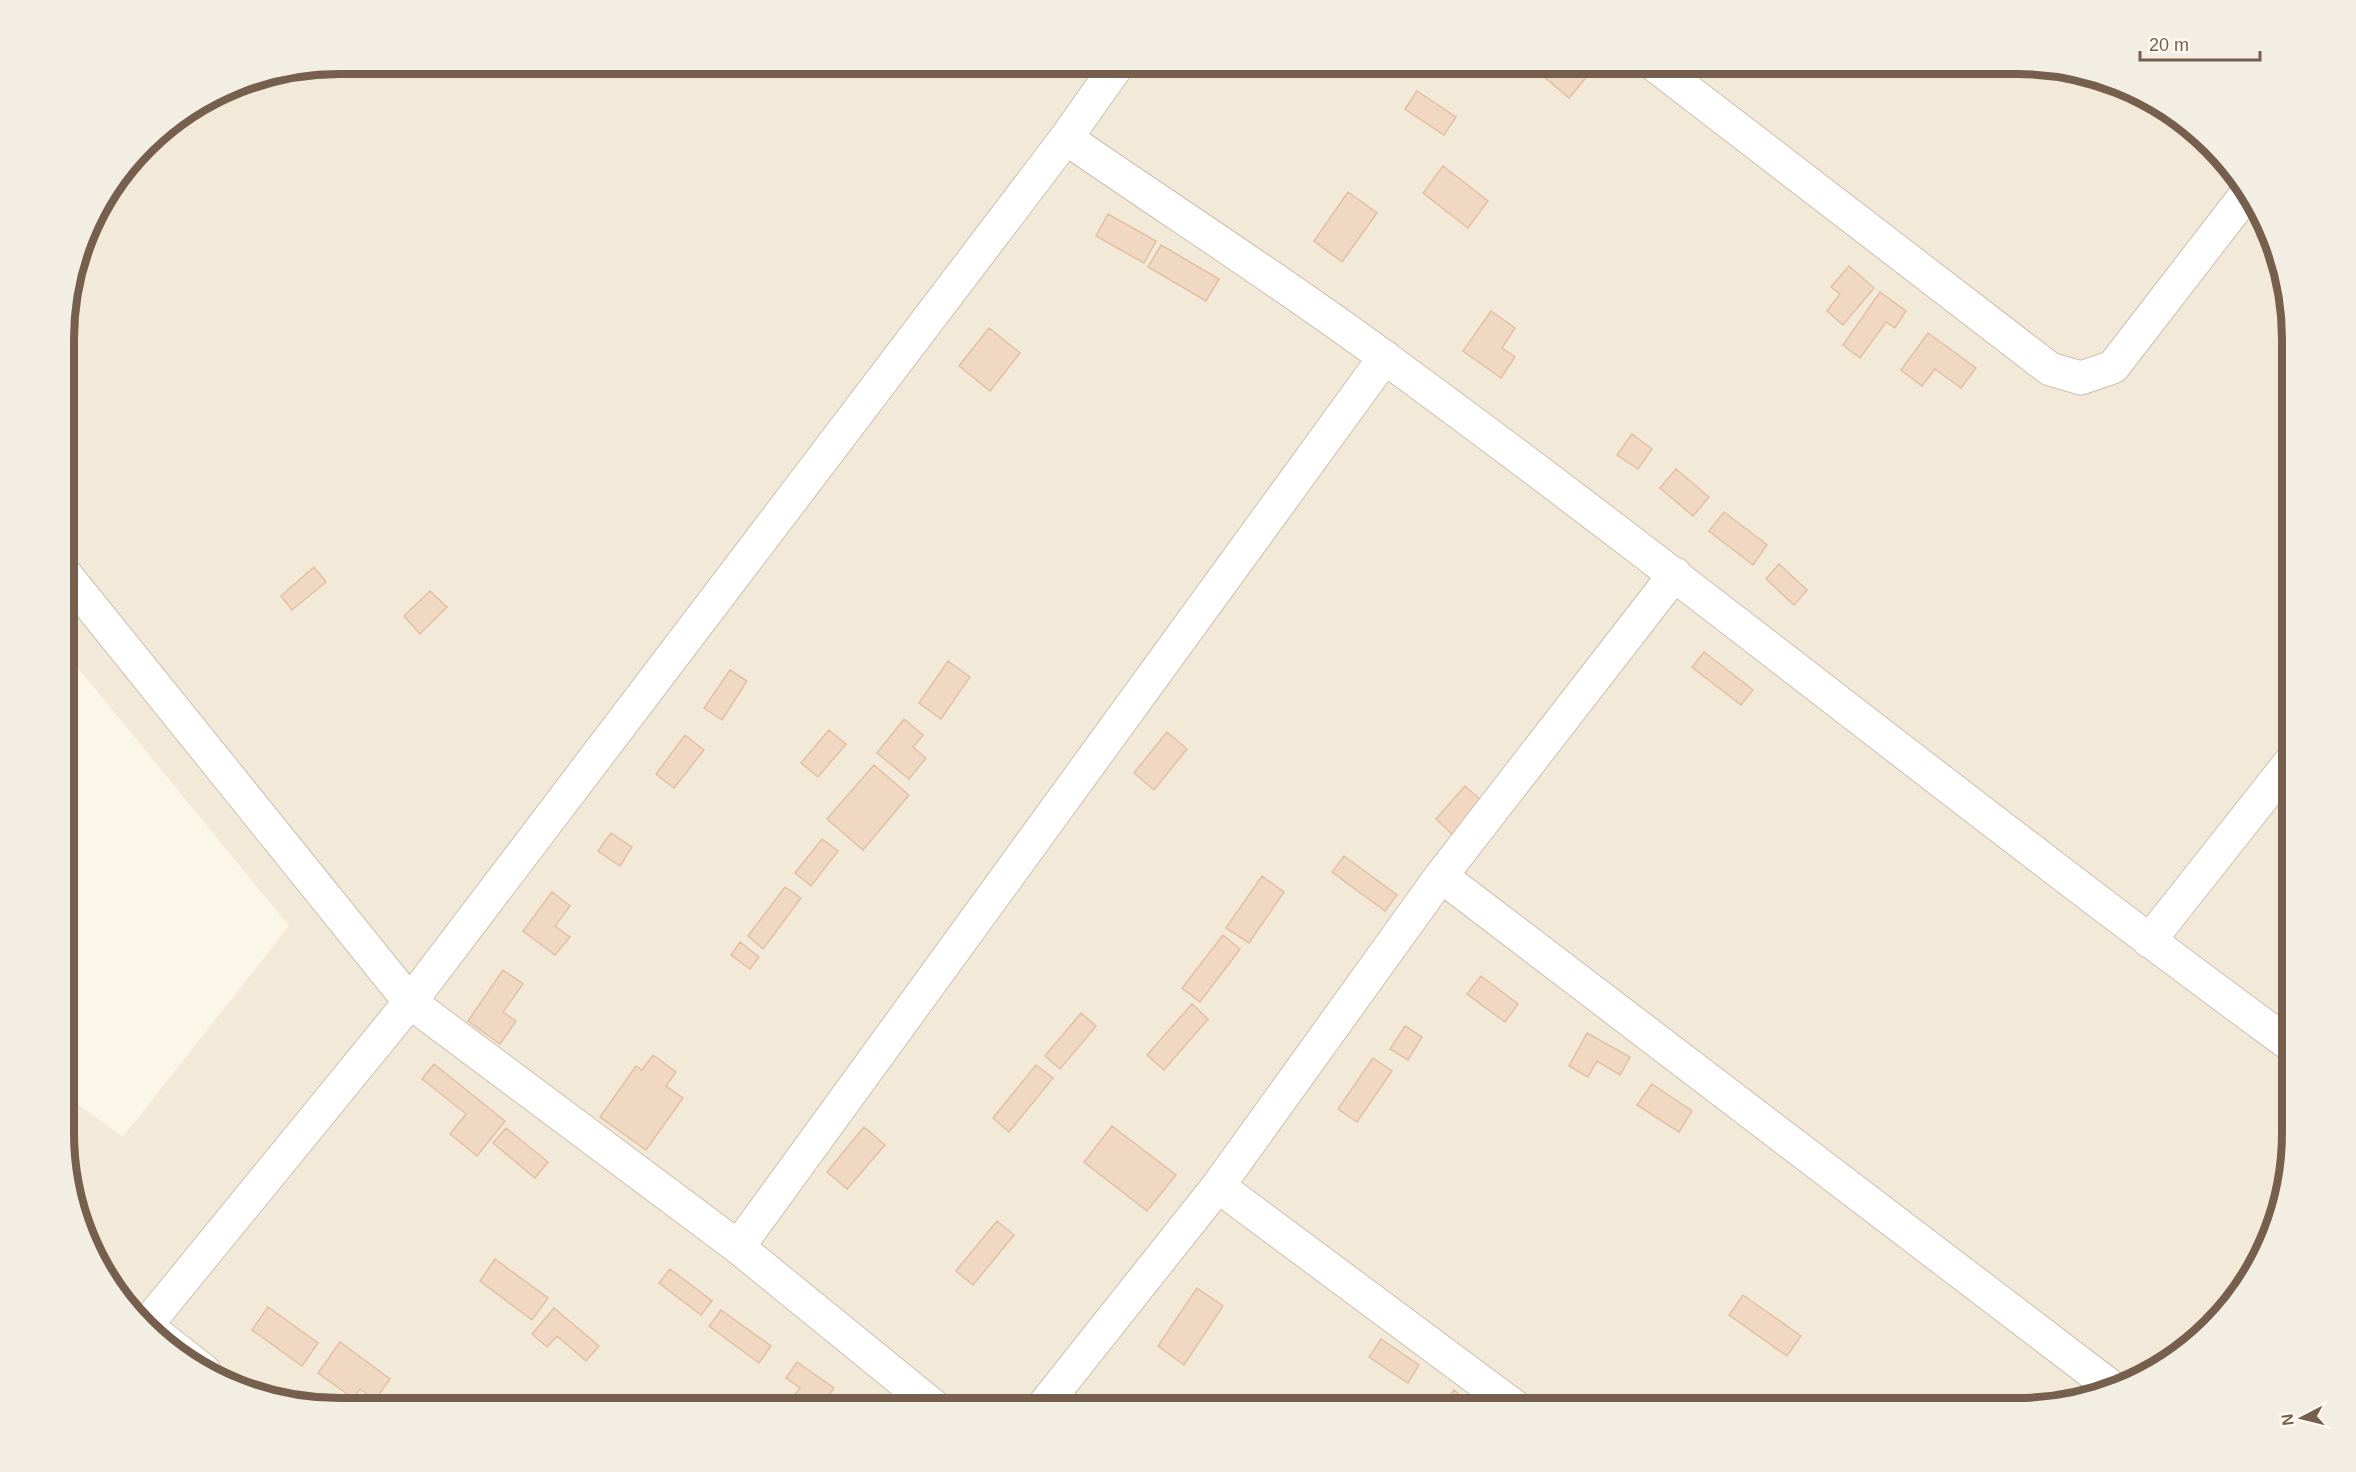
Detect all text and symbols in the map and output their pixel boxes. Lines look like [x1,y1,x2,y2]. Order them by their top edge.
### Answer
scale bar [2140,24,2260,62]
text: 20 m [2149,35,2189,55]
north arrow [2272,1388,2332,1448]
text: N [2278,1413,2297,1427]

